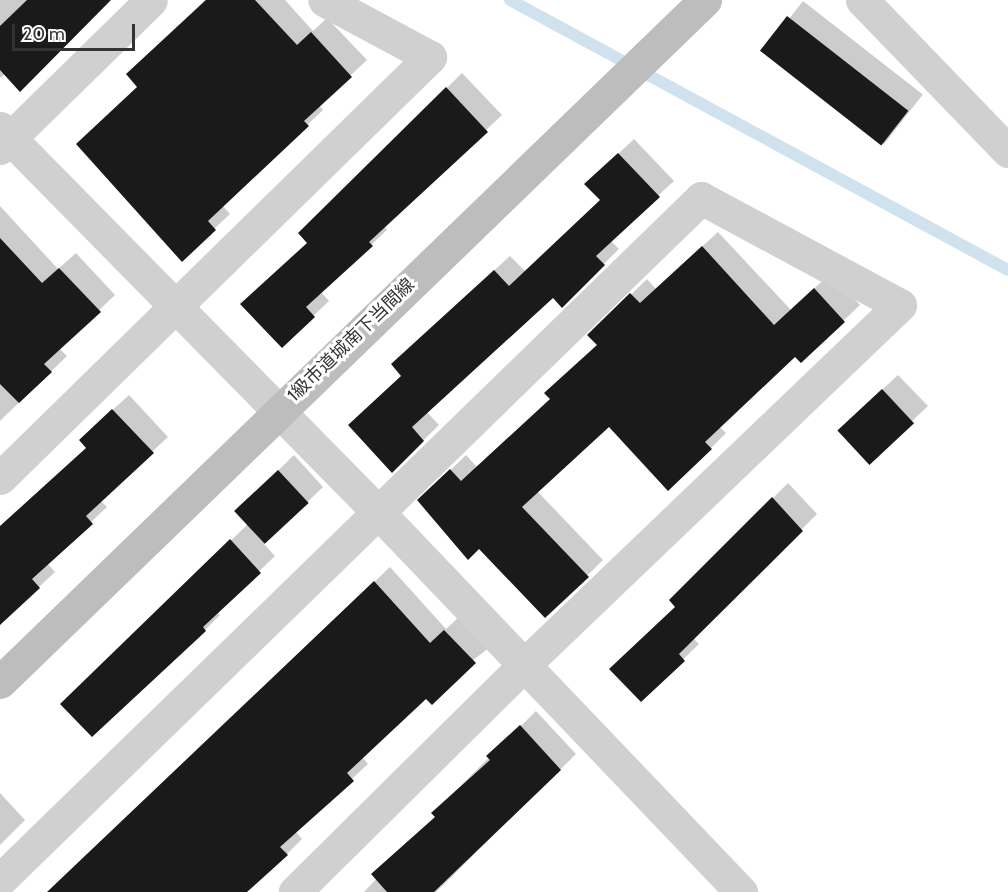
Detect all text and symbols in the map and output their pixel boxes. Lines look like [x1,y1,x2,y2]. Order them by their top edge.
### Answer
scale bar [15,12,138,50]
text: 20 m [23,23,65,45]
street label: 1級市道城南下当間線 [283,274,419,406]

